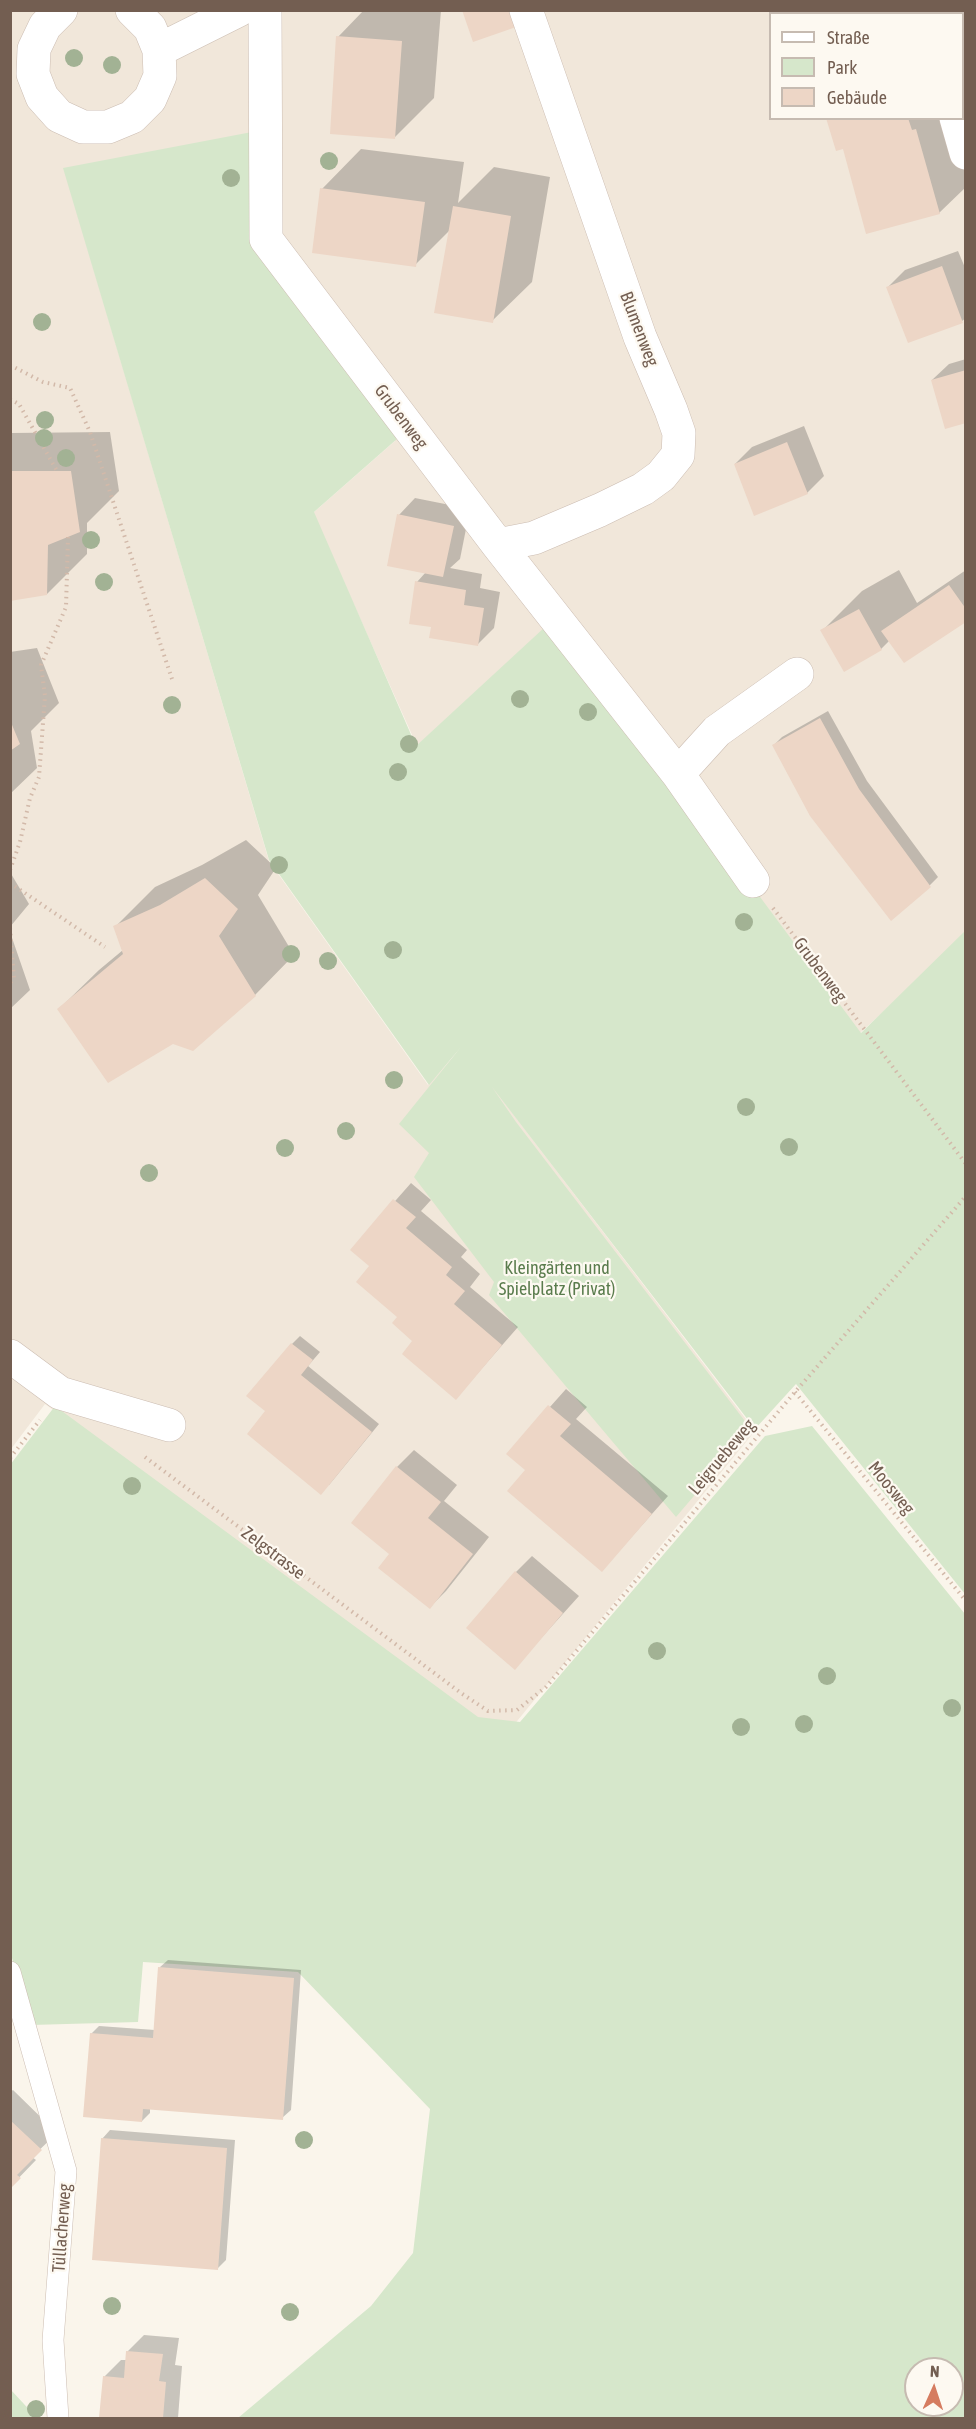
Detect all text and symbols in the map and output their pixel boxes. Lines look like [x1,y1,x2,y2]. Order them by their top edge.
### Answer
legend [769,12,964,120]
text: Straße [827,27,870,48]
text: Park [827,57,857,78]
text: Gebäude [827,87,887,108]
street label: Blumenweg [615,289,663,369]
street label: Grubenweg [370,380,432,454]
street label: Grubenweg [789,933,851,1007]
park label: Kleingärten und Spielplatz (Privat) [499,1257,615,1300]
street label: Leigruebeweg [684,1415,760,1499]
street label: Moosweg [863,1457,919,1519]
street label: Zelgstrasse [237,1522,309,1584]
street label: Tüllacherweg [48,2183,76,2273]
north arrow [904,2357,964,2417]
text: N [930,2362,940,2380]

